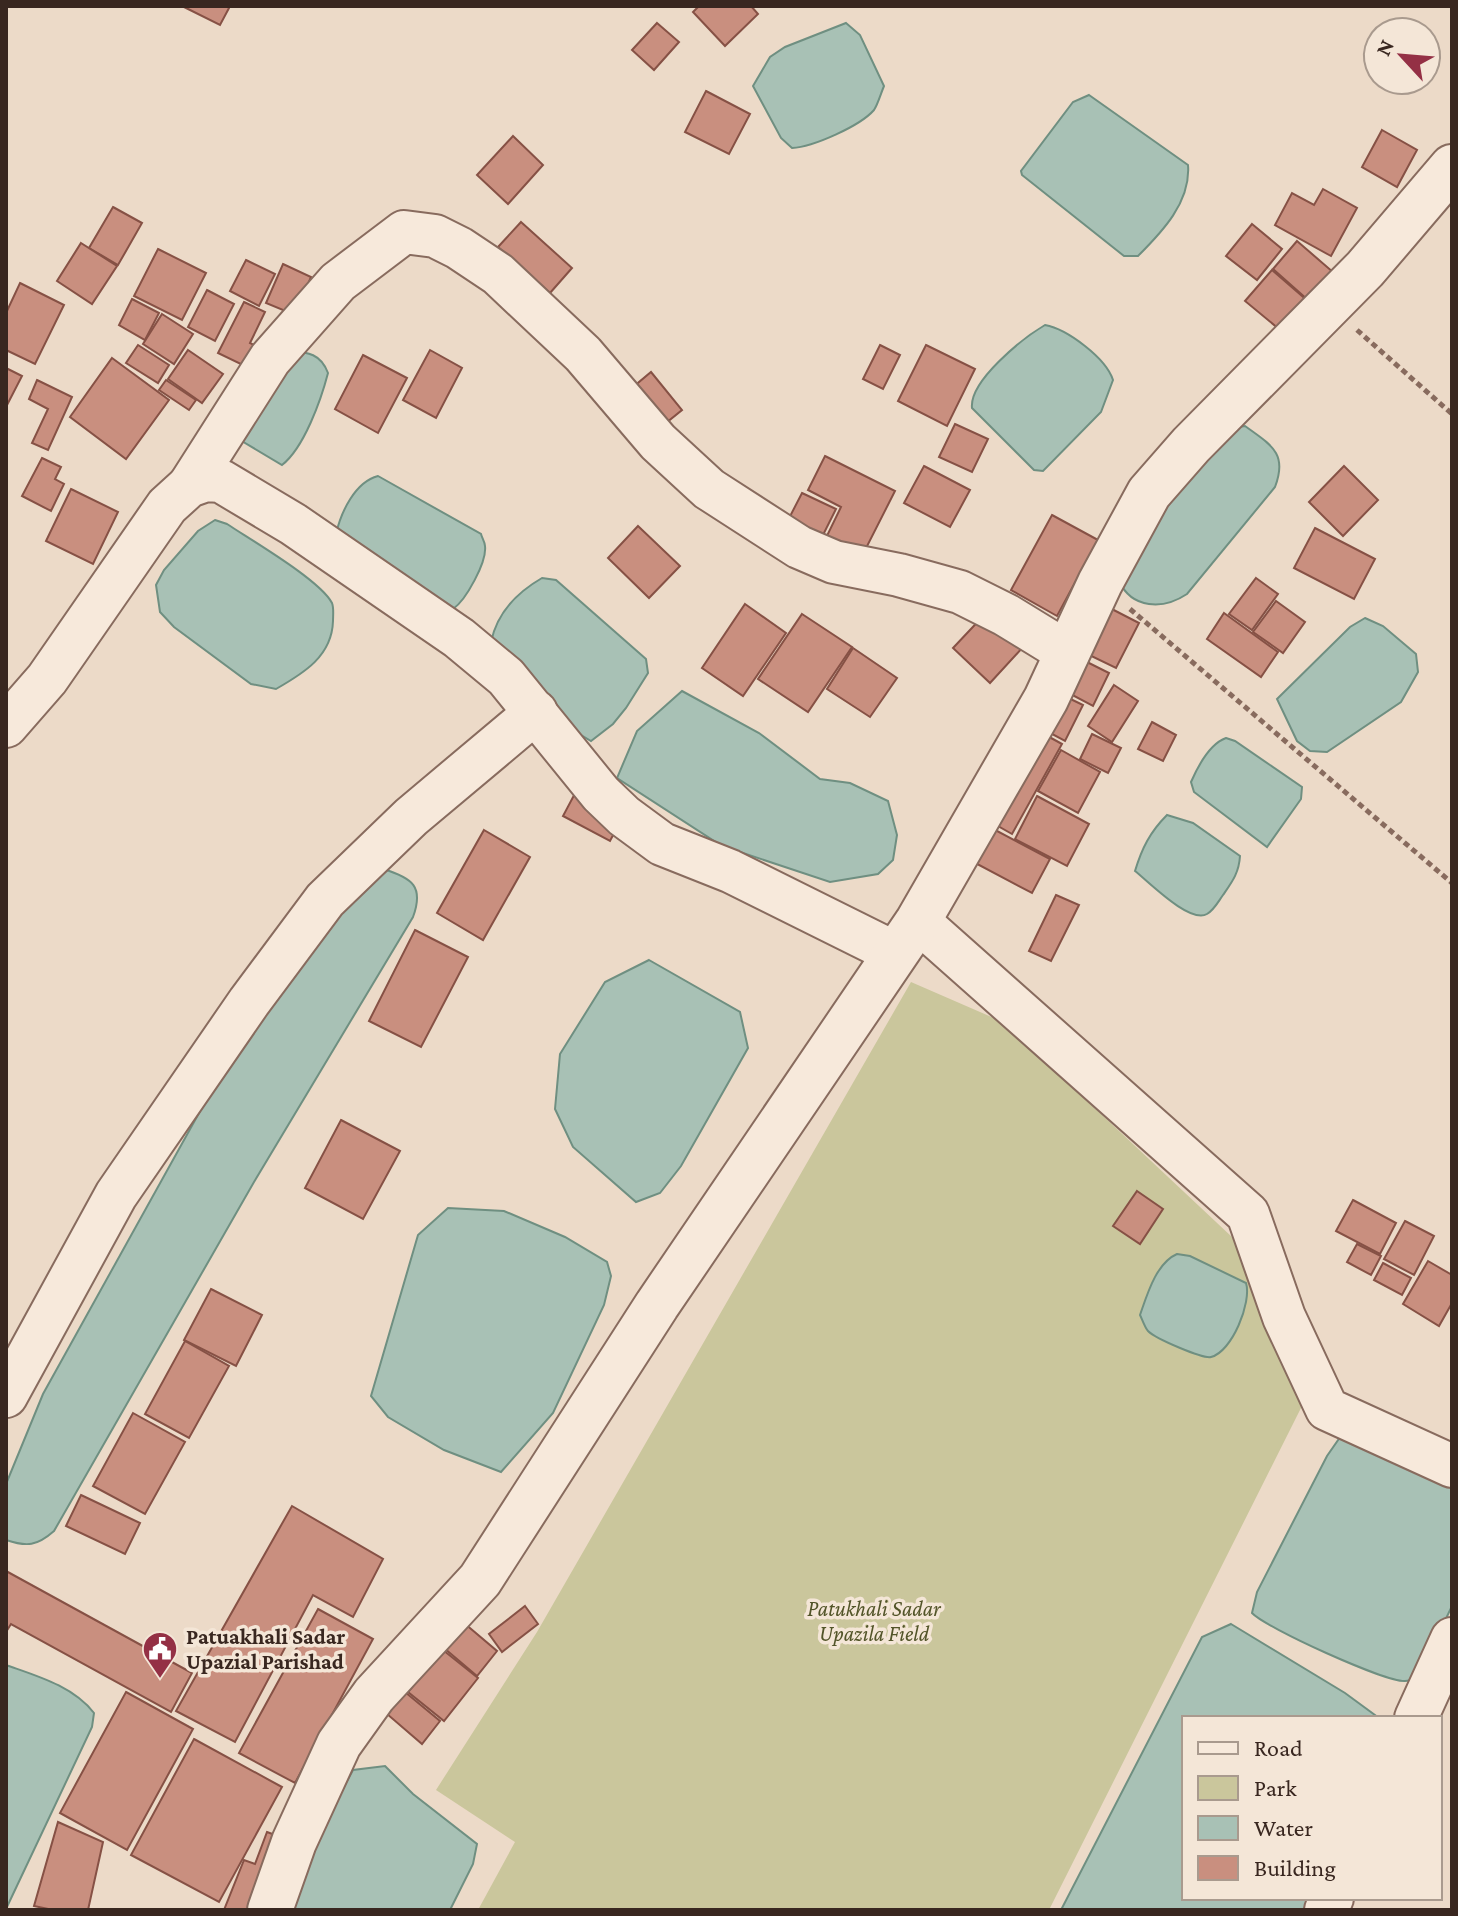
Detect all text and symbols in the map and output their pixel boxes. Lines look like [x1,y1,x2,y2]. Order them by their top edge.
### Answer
north arrow [1362,16,1442,96]
text: N [1370,35,1399,60]
park label: Patukhali Sadar Upazila Field [807,1596,942,1646]
place label: Patuakhali Sadar Upazial Parishad [186,1624,346,1674]
public building icon: Patuakhali Sadar Upazial Parishad [141,1630,179,1680]
legend [1182,1716,1442,1900]
text: Road [1254,1734,1303,1761]
text: Park [1254,1774,1297,1801]
text: Water [1254,1814,1313,1841]
text: Building [1254,1854,1336,1881]

